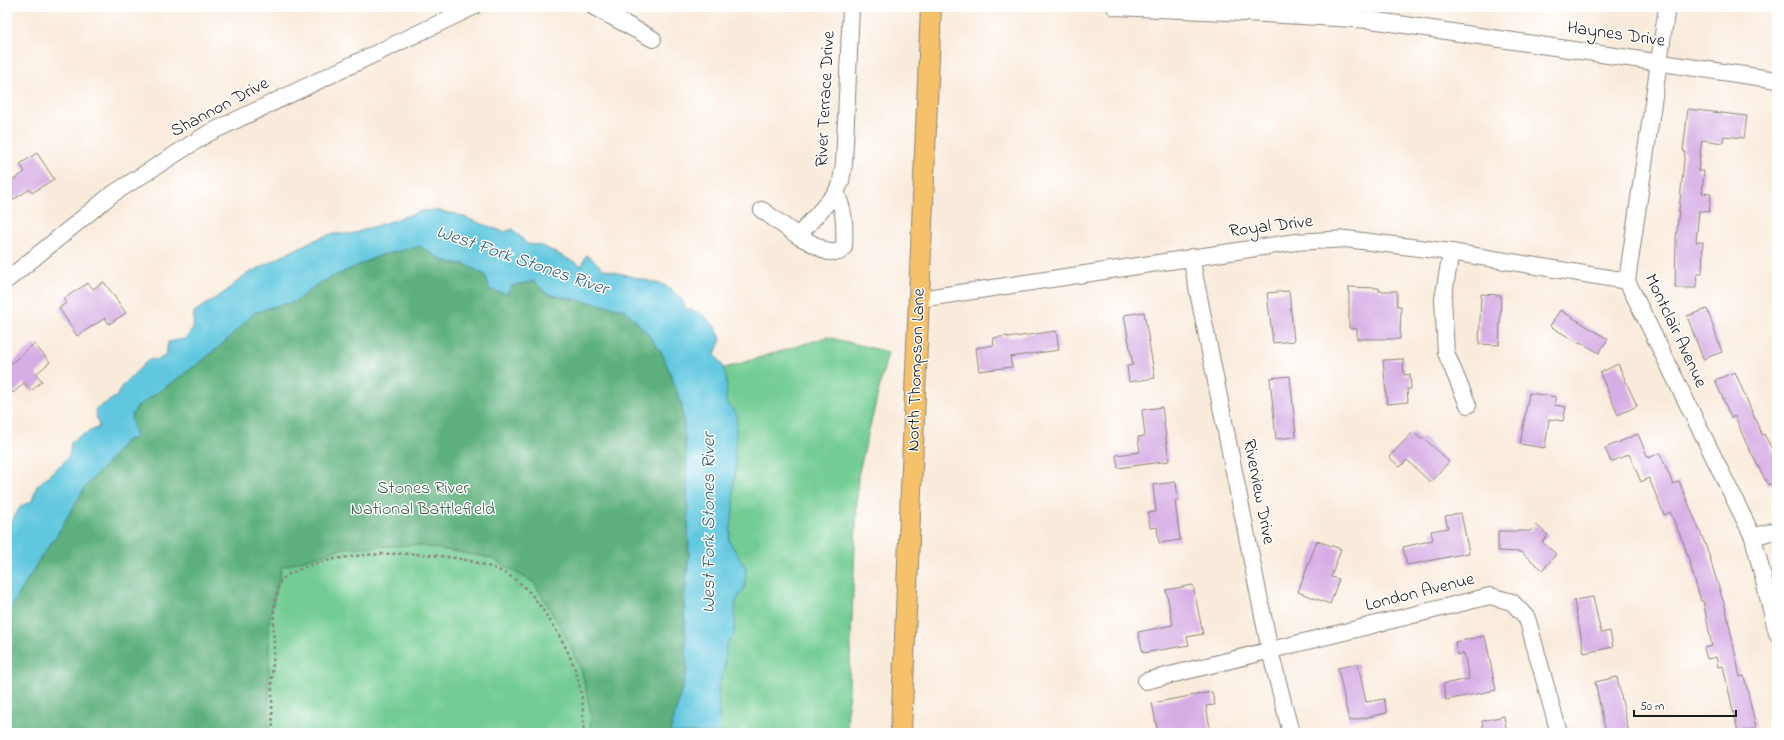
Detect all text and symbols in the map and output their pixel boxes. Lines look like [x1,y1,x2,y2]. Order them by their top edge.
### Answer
street label: Haynes Drive [1565,15,1667,55]
street label: River Terrace Drive [809,29,843,168]
street label: Shannon Drive [166,71,275,145]
street label: Royal Drive [1228,209,1315,245]
water label: West Fork Stones River [432,219,614,304]
street label: Montclair Avenue [1637,270,1713,393]
street label: North Thompson Lane [901,287,933,452]
water label: West Fork Stones River [696,431,723,613]
street label: Riverview Drive [1235,437,1281,548]
park label: Stones River National Battlefield [351,476,495,523]
street label: London Avenue [1363,567,1478,619]
scale bar [1634,692,1736,718]
text: 50 m [1640,698,1664,716]

